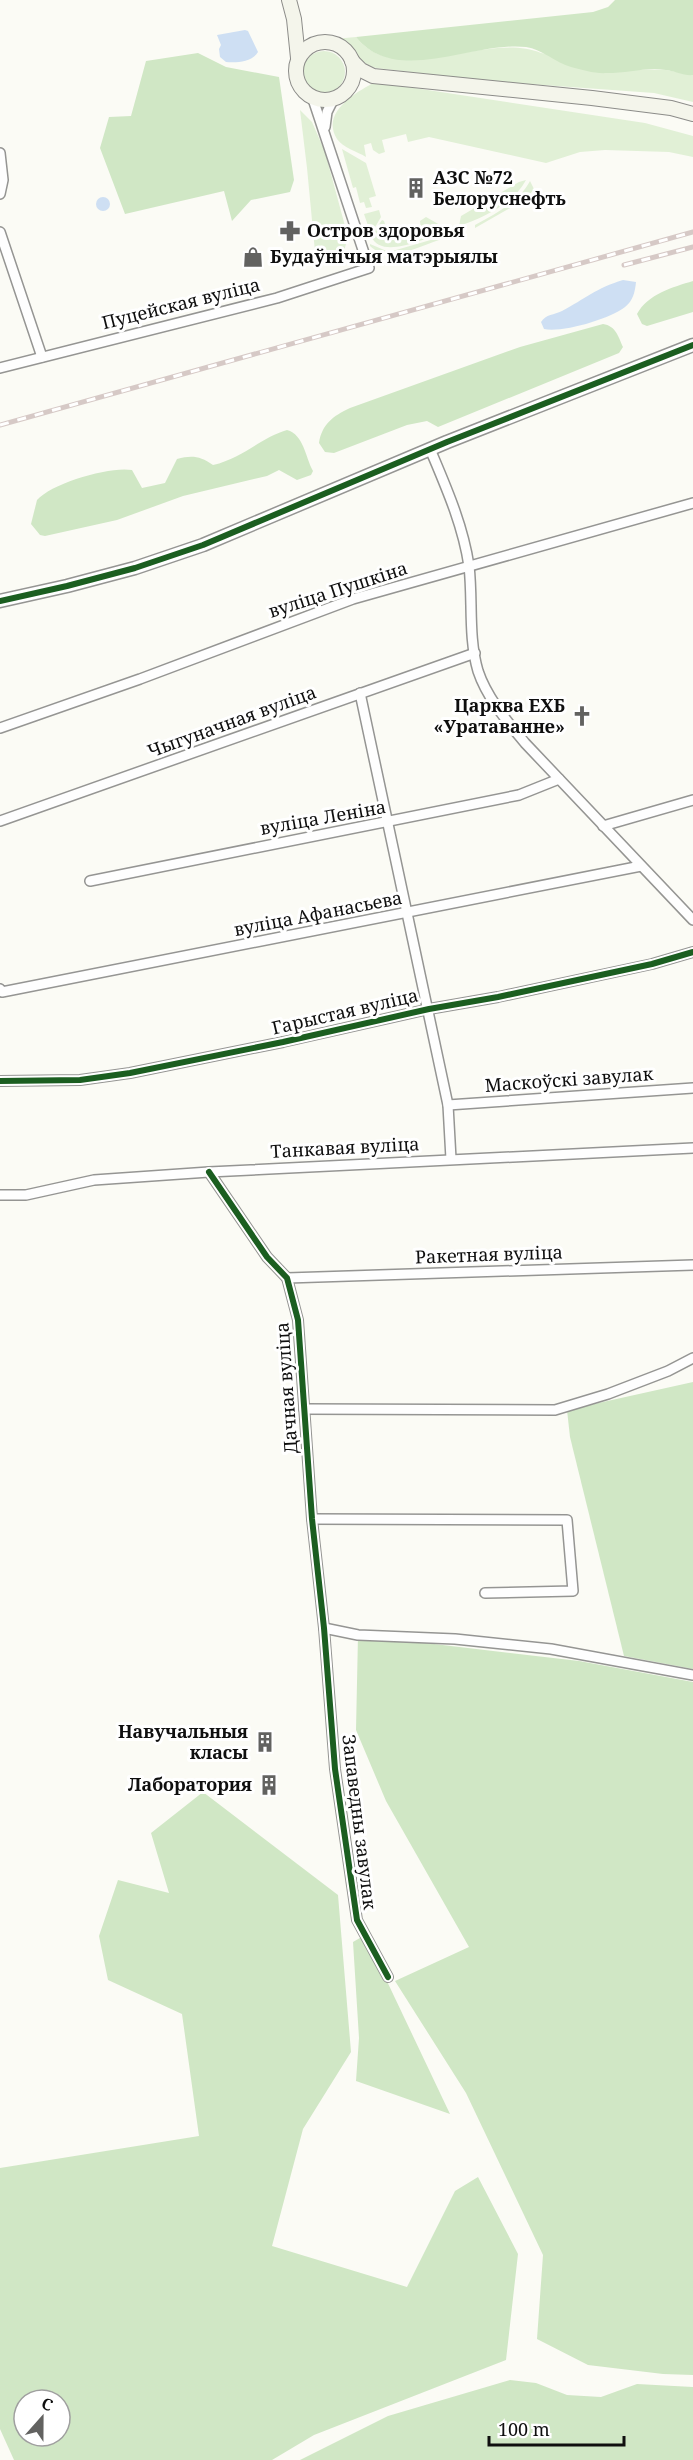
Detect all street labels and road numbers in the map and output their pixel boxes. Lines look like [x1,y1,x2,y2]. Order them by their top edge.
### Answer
street label: Пуцейская вуліца [99,272,262,334]
street label: вуліца Пушкіна [265,555,410,623]
street label: Чыгуначная вуліца [144,679,319,763]
street label: вуліца Леніна [258,794,388,840]
street label: вуліца Афанасьева [232,885,404,941]
street label: Гарыстая вуліца [269,982,420,1040]
street label: Маскоўскі завулак [484,1061,654,1097]
street label: Танкавая вуліца [270,1131,420,1163]
street label: Ракетная вуліца [415,1239,563,1269]
street label: Дачная вуліца [269,1321,303,1455]
street label: Запаведны завулак [337,1733,383,1911]

